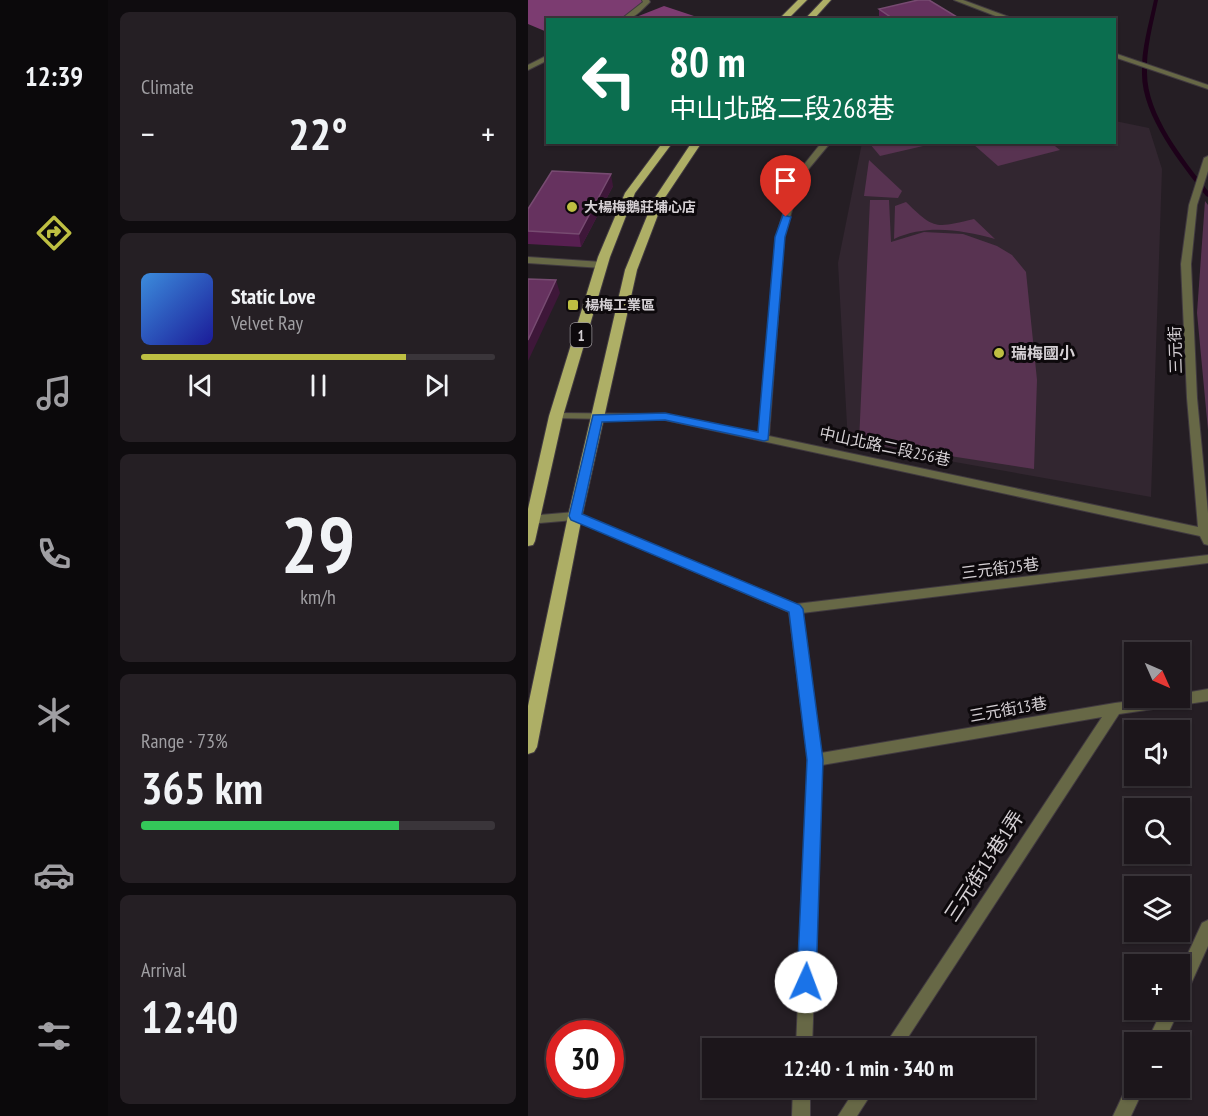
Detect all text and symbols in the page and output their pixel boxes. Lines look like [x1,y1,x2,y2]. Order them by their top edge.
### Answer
text: 80 m [669,34,746,89]
icon: left [570,42,648,120]
text: 12:39 [25,59,83,93]
text: Climate [141,74,194,100]
text: 中山北路二段268巷 [669,91,894,125]
text: 22° [288,104,348,162]
text: − [141,112,155,155]
text: + [481,112,495,155]
pin [760,155,811,217]
icon: arrive [769,164,802,197]
place label: 大楊梅鵝莊埔心店 [584,198,696,216]
marker: 大楊梅鵝莊埔心店 [565,200,579,214]
icon: directions [33,212,75,254]
text: Static Love [231,282,316,310]
place label: 楊梅工業區 [585,296,655,314]
marker: 楊梅工業區 [566,298,580,312]
text: Velvet Ray [231,310,303,336]
road number: 1 [570,323,592,347]
street label: 三元街 [1164,326,1186,374]
place label: 瑞梅國小 [1011,343,1075,363]
marker: 瑞梅國小 [992,346,1006,360]
icon: previous [184,369,217,402]
icon: pause [302,369,335,402]
icon: next [420,369,453,402]
icon: music [33,372,75,414]
street label: 中山北路二段256巷 [818,422,952,470]
text: 29 [281,494,355,595]
icon: phone [33,533,75,575]
street label: 三元街25巷 [960,553,1040,583]
text: km/h [300,584,336,610]
north arrow [1124,642,1190,708]
map controls [1124,642,1190,1098]
street label: 三元街13巷 [968,692,1048,726]
icon: climate [33,694,75,736]
button: sound [1124,720,1190,786]
text: Range · 73% [141,728,228,754]
text: 365 km [141,758,263,816]
button: search [1124,798,1190,864]
street label: 三元街13巷1弄 [939,806,1029,926]
icon: car [33,854,75,896]
button: layers [1124,876,1190,942]
position arrow [774,950,838,1014]
button: + [1124,954,1190,1020]
text: Arrival [141,957,186,983]
text: 12:40 [141,987,238,1045]
icon: filters [33,1015,75,1057]
speed limit sign: 30 [546,1020,624,1098]
button: − [1124,1032,1190,1098]
text: 12:40 · 1 min · 340 m [783,1054,954,1082]

